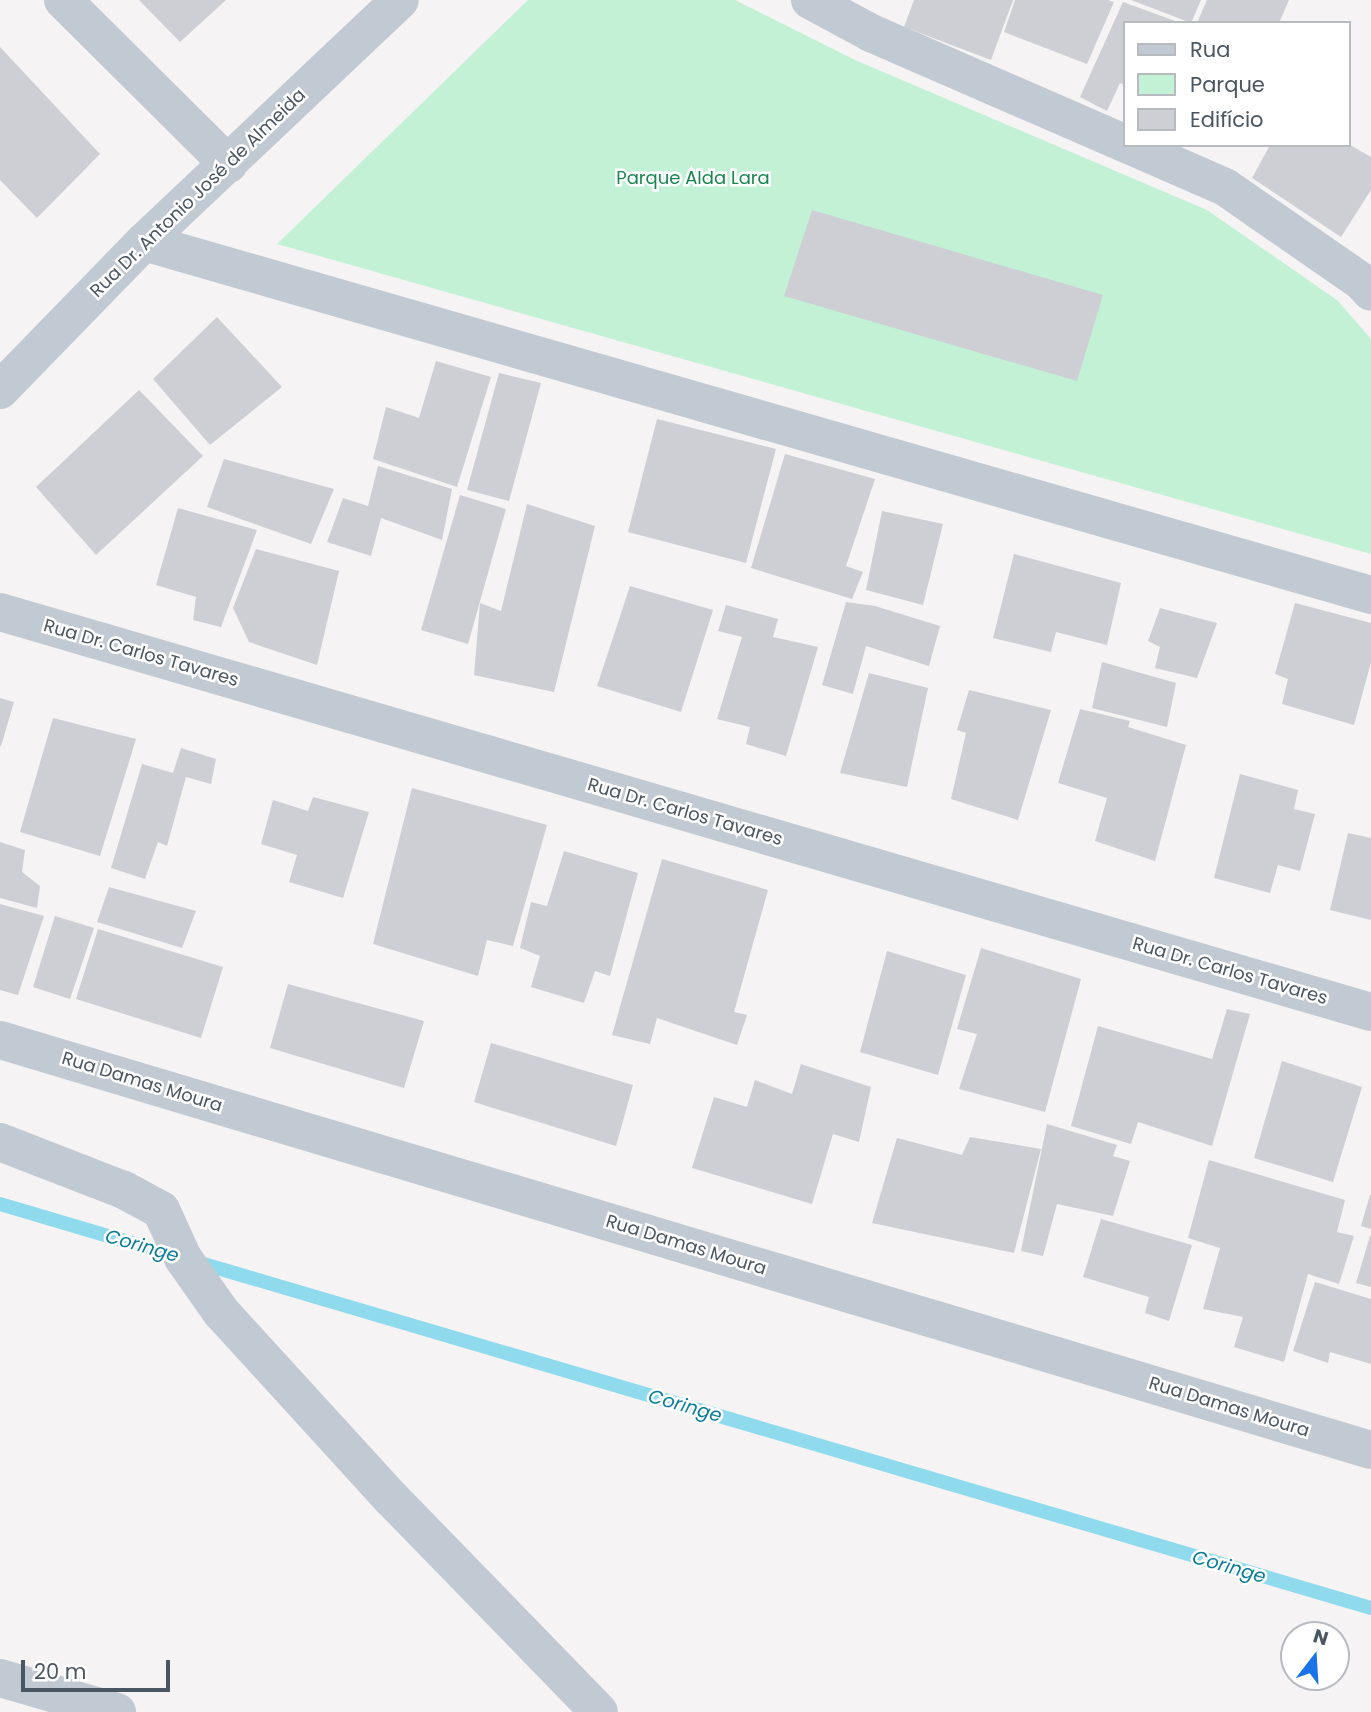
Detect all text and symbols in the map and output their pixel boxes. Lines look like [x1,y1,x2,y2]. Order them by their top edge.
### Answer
legend [1122,21,1350,147]
text: Rua [1190,35,1230,64]
text: Parque [1190,70,1265,99]
street label: Rua Dr. Antonio José de Almeida [86,84,310,302]
text: Edifício [1190,105,1264,134]
park label: Parque Alda Lara [616,167,770,189]
street label: Rua Dr. Carlos Tavares [41,615,241,691]
street label: Rua Dr. Carlos Tavares [585,774,785,850]
street label: Rua Dr. Carlos Tavares [1130,933,1330,1009]
street label: Rua Damas Moura [59,1047,225,1117]
street label: Rua Damas Moura [603,1210,769,1280]
water label: Coringe [103,1225,181,1267]
street label: Rua Damas Moura [1146,1372,1312,1442]
water label: Coringe [646,1385,724,1427]
water label: Coringe [1190,1546,1268,1588]
north arrow [1280,1621,1350,1691]
text: N [1310,1622,1331,1652]
scale bar [24,1646,173,1690]
text: 20 m [34,1657,87,1686]

